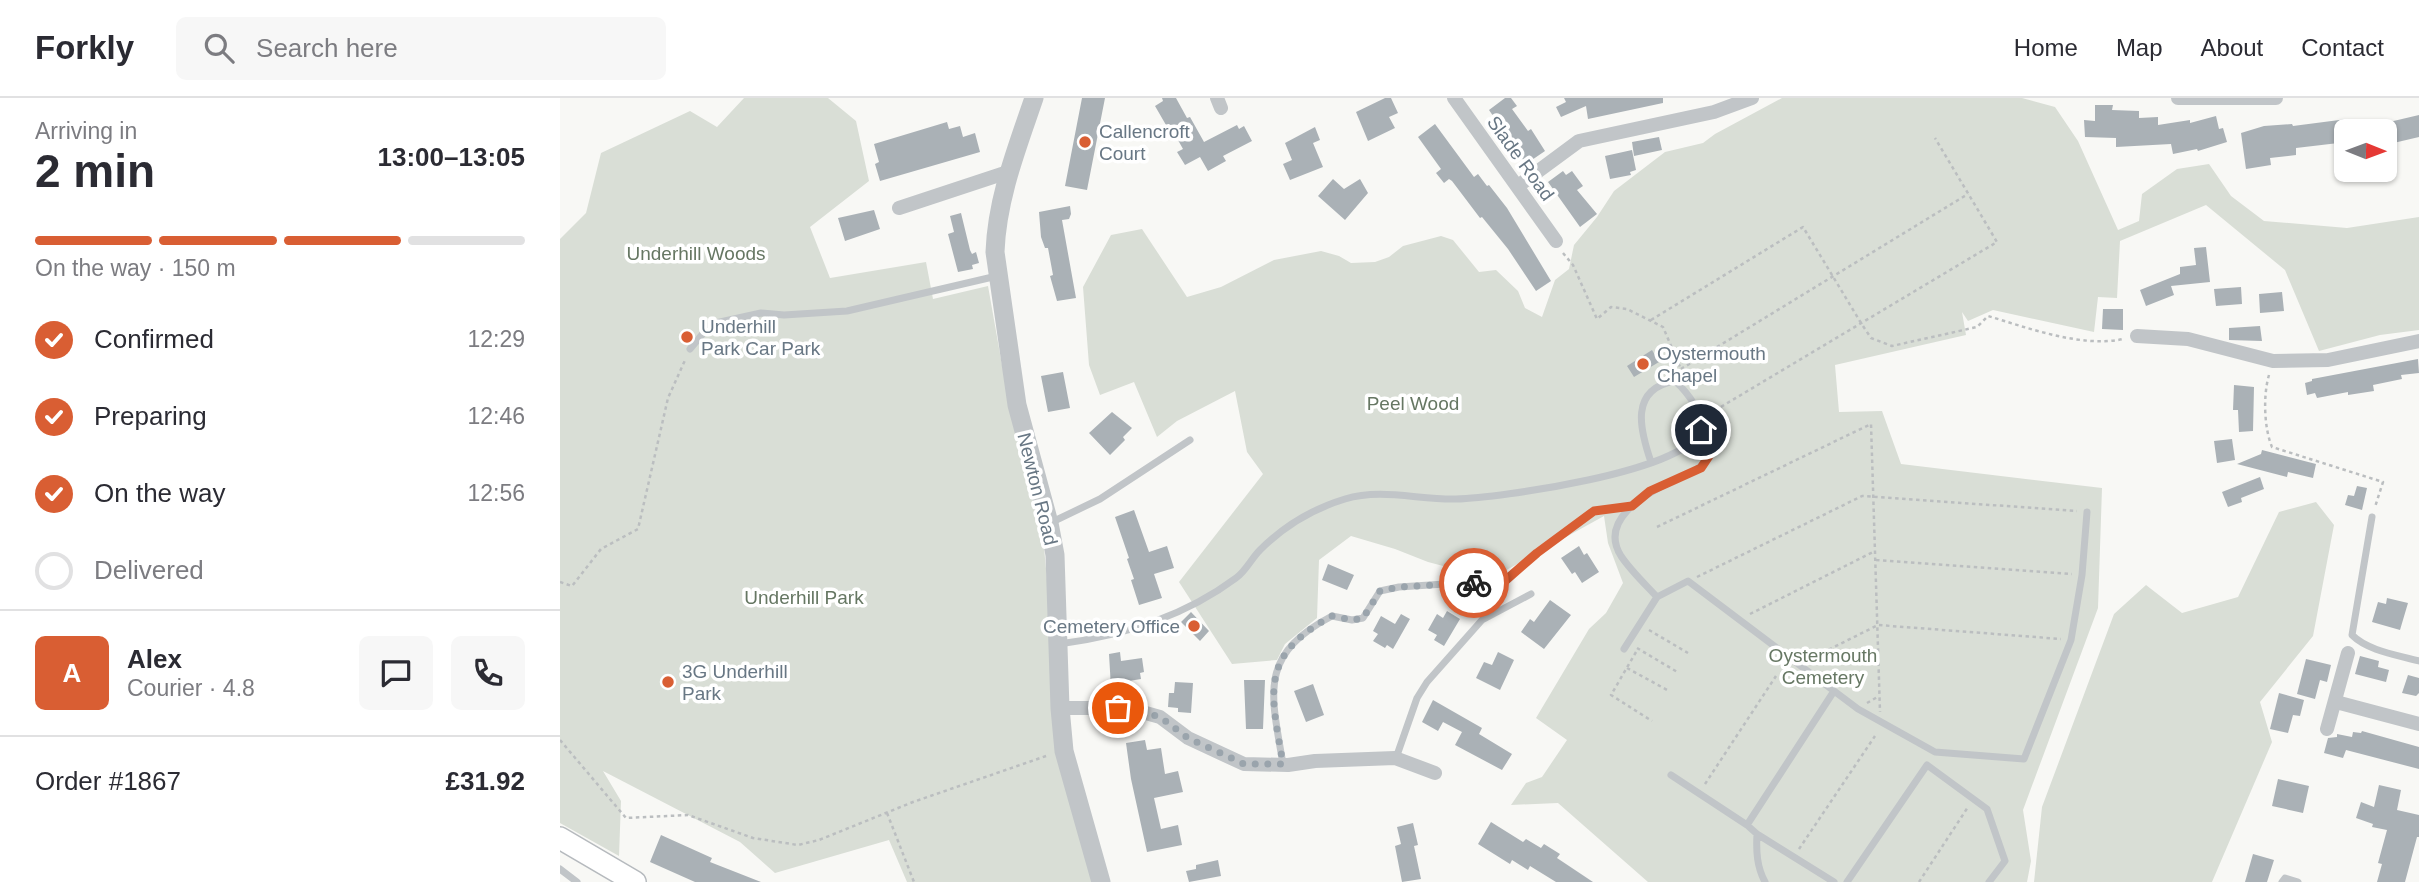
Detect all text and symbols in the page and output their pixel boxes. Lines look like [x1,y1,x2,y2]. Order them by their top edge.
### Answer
search box [176,17,666,80]
text: Forkly [35,29,134,66]
icon: search [200,29,238,67]
text: Search here [256,33,398,63]
text: Home [2014,34,2078,61]
text: Map [2116,34,2163,61]
text: About [2201,34,2263,61]
text: Contact [2301,34,2384,61]
street label: Slade Road [1483,112,1558,205]
text: Arriving in [35,118,137,144]
north arrow [2334,119,2398,182]
map controls [2334,119,2397,182]
place label: Callencroft Court [1099,121,1191,164]
marker: Callencroft Court [1077,134,1093,150]
text: 13:00–13:05 [378,142,525,172]
text: 2 min [35,145,155,197]
park label: Underhill Woods [626,243,766,264]
text: On the way · 150 m [35,255,236,281]
place label: Underhill Park Car Park [701,316,821,359]
icon: check [35,321,73,359]
text: Confirmed [94,324,214,354]
text: 12:29 [467,326,525,352]
marker: Underhill Park Car Park [679,329,695,345]
place label: Oystermouth Chapel [1657,343,1766,386]
marker: Oystermouth Chapel [1635,356,1651,372]
park label: Peel Wood [1367,393,1459,414]
icon: check [35,398,73,436]
pin [1671,400,1731,460]
text: Preparing [94,401,207,431]
text: 12:46 [467,403,525,429]
icon: home [1682,411,1720,449]
street label: Newton Road [1013,431,1062,548]
icon: check [35,475,73,513]
text: On the way [94,478,226,508]
text: 12:56 [467,480,525,506]
courier [1439,548,1509,618]
text: Delivered [94,555,204,585]
icon: bike [1455,564,1493,602]
park label: Underhill Park [744,587,864,608]
place label: Cemetery Office [1043,616,1180,637]
marker: Cemetery Office [1186,618,1202,634]
button: chat [359,636,433,710]
button: phone [451,636,525,710]
text: Alex [127,644,182,674]
park label: Oystermouth Cemetery [1769,645,1877,688]
text: A [63,658,81,688]
place label: 3G Underhill Park [682,661,788,704]
marker: 3G Underhill Park [660,674,676,690]
text: Courier · 4.8 [127,675,255,701]
pin [1088,678,1148,738]
icon: bag [1099,689,1137,727]
text: Order #1867 [35,766,181,796]
text: £31.92 [445,766,525,796]

